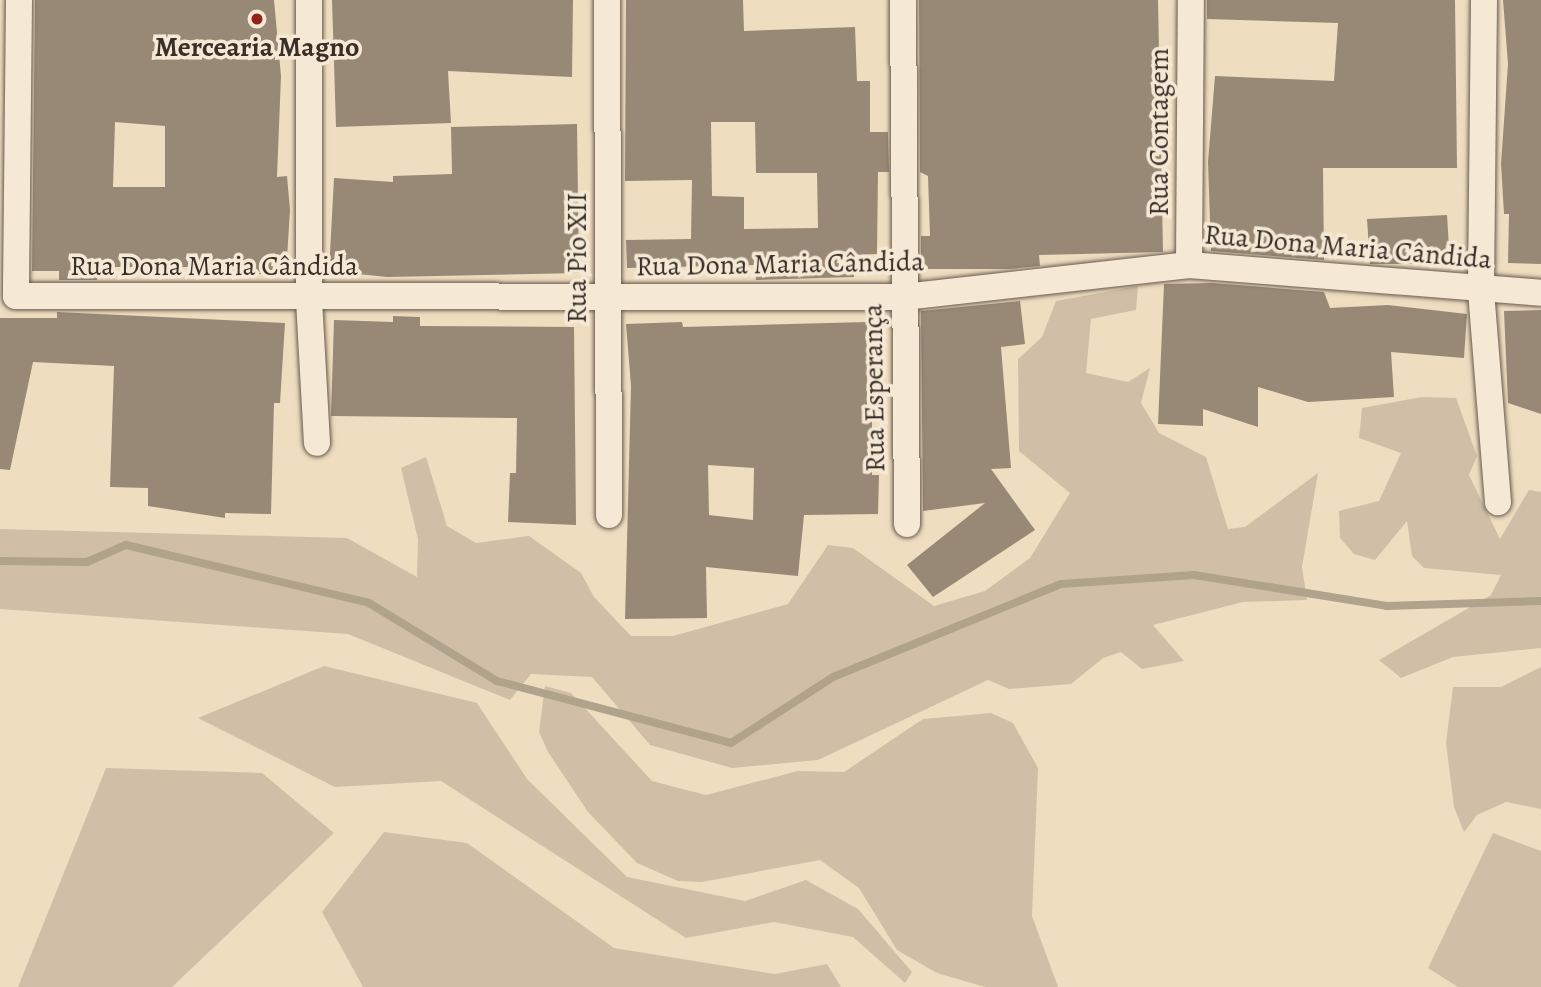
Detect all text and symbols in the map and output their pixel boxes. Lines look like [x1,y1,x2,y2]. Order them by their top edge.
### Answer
marker: Mercearia Magno [249,11,265,27]
place label: Mercearia Magno [155,30,359,64]
street label: Rua Contagem [1142,48,1176,216]
street label: Rua Pio XII [560,192,594,324]
street label: Rua Dona Maria Cândida [1203,218,1493,276]
street label: Rua Dona Maria Cândida [636,245,924,283]
street label: Rua Dona Maria Cândida [70,249,358,283]
street label: Rua Esperança [856,303,892,473]

